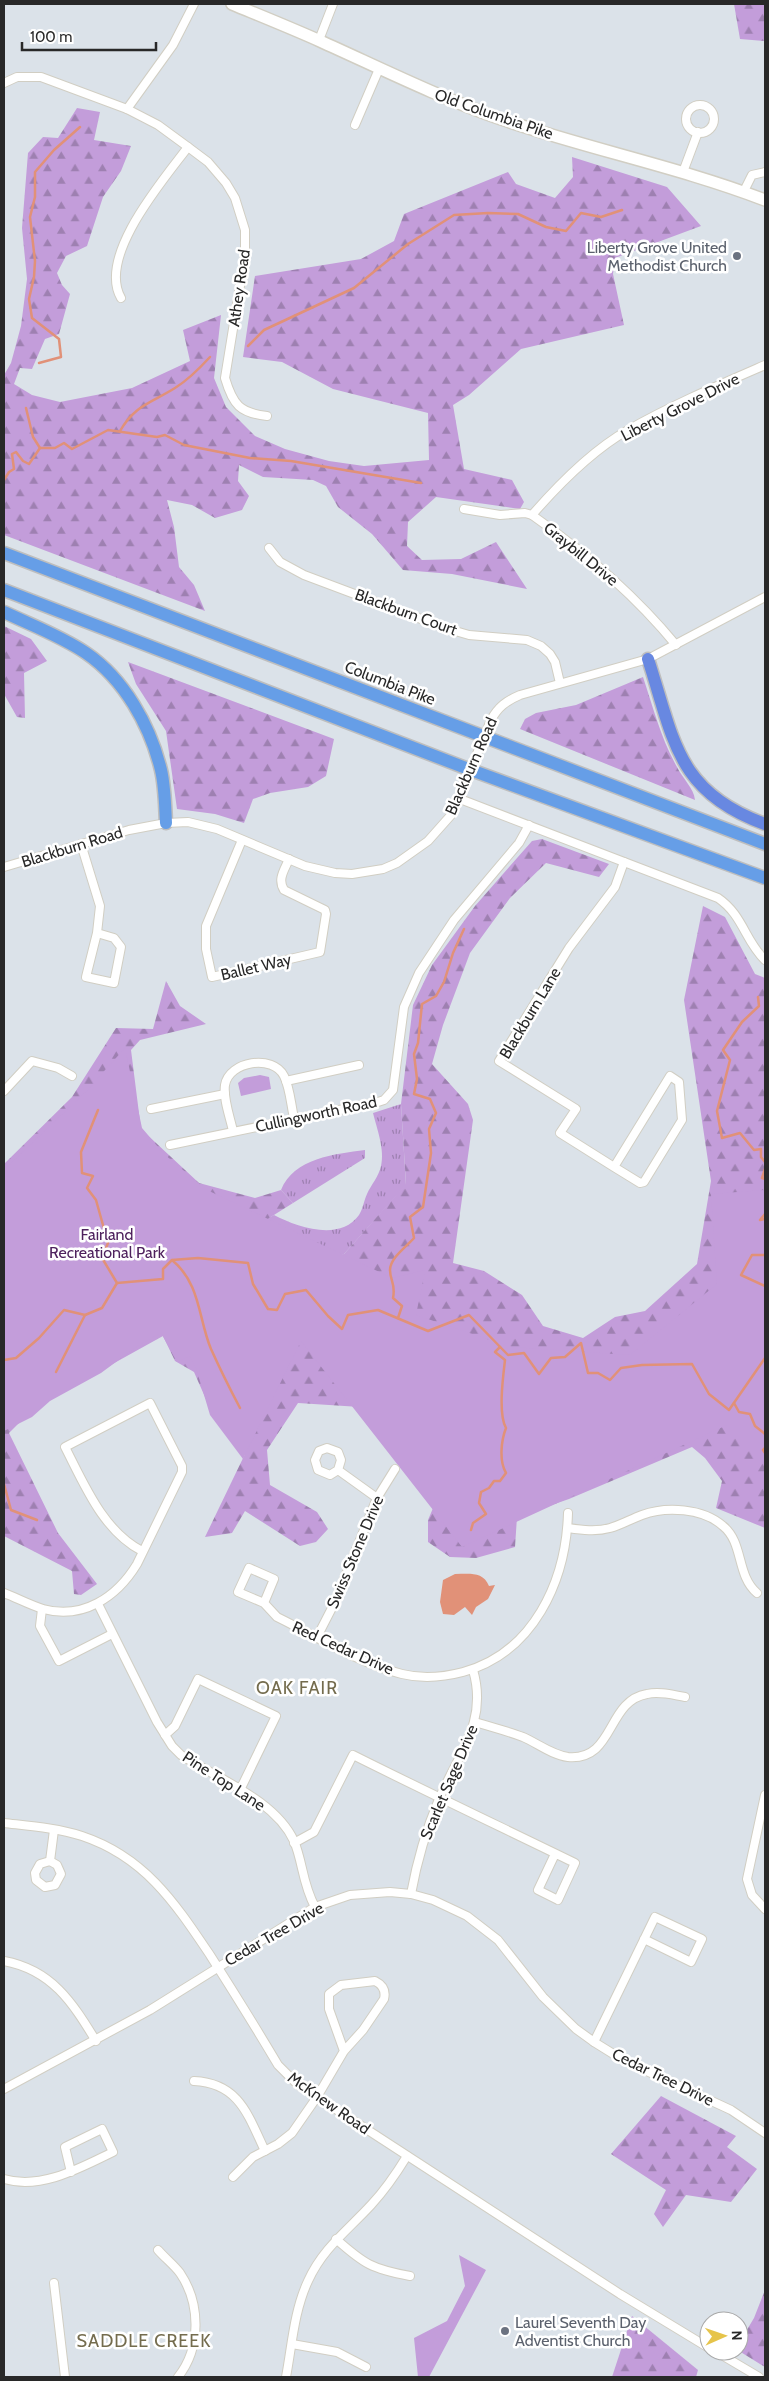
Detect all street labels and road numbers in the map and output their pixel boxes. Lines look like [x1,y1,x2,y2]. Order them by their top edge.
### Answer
street label: Old Columbia Pike [432,85,556,143]
street label: Athey Road [224,248,254,328]
street label: Liberty Grove Drive [618,369,742,445]
street label: Graybill Drive [540,518,622,590]
street label: Blackburn Court [352,585,460,640]
street label: Columbia Pike [342,657,438,709]
street label: Blackburn Road [441,714,501,818]
street label: Blackburn Road [19,823,125,871]
street label: Ballet Way [219,950,293,984]
street label: Blackburn Lane [495,964,565,1062]
street label: Cullingworth Road [254,1092,378,1136]
street label: Swiss Stone Drive [323,1493,387,1611]
street label: Red Cedar Drive [289,1617,397,1679]
street label: Scarlet Sage Drive [416,1722,482,1842]
street label: Pine Top Lane [179,1747,269,1815]
street label: Cedar Tree Drive [221,1898,327,1970]
street label: Cedar Tree Drive [609,2044,717,2110]
street label: McKnew Road [284,2068,374,2138]

